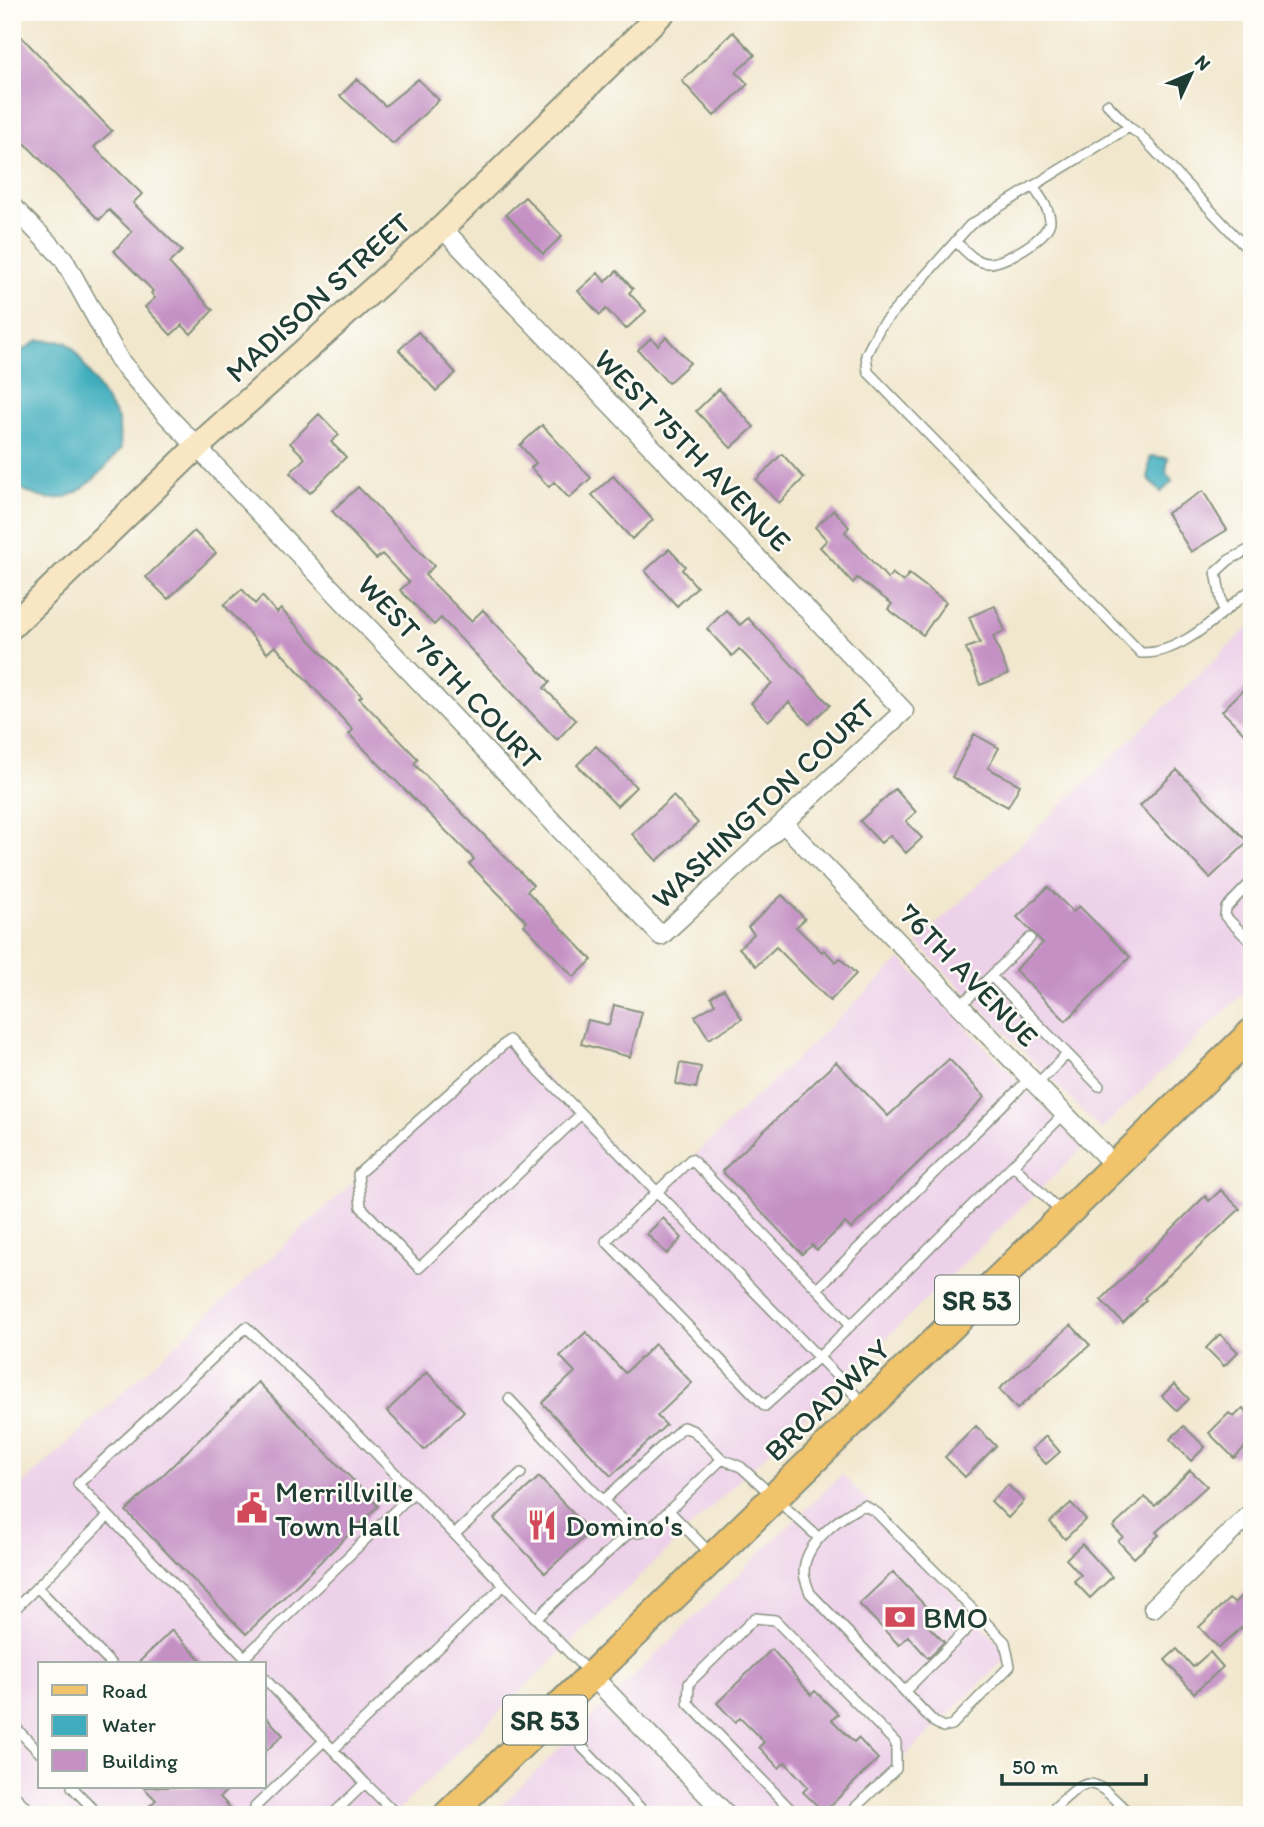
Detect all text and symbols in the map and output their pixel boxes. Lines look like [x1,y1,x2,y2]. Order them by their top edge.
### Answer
north arrow [1156,38,1226,108]
text: N [1190,50,1216,75]
street label: MADISON STREET [218,204,419,390]
street label: WEST 75TH AVENUE [587,341,799,559]
street label: WEST 76TH COURT [350,567,550,777]
street label: WASHINGTON COURT [643,690,883,916]
street label: 76TH AVENUE [891,895,1047,1055]
road number: SR 53 [935,1276,1019,1324]
street label: BROADWAY [756,1331,898,1469]
place label: Merrillville Town Hall [275,1473,414,1544]
public building icon: Merrillville Town Hall [235,1491,269,1525]
place label: Domino's [565,1507,683,1544]
restaurant icon: Domino's [525,1508,559,1542]
place label: BMO [923,1599,988,1636]
bank icon: BMO [883,1600,917,1634]
legend [38,1662,266,1788]
text: Road [102,1678,148,1703]
road number: SR 53 [503,1696,587,1744]
text: Water [102,1712,156,1737]
scale bar [1002,1743,1145,1787]
text: Building [102,1748,178,1773]
text: 50 m [1012,1754,1059,1779]

